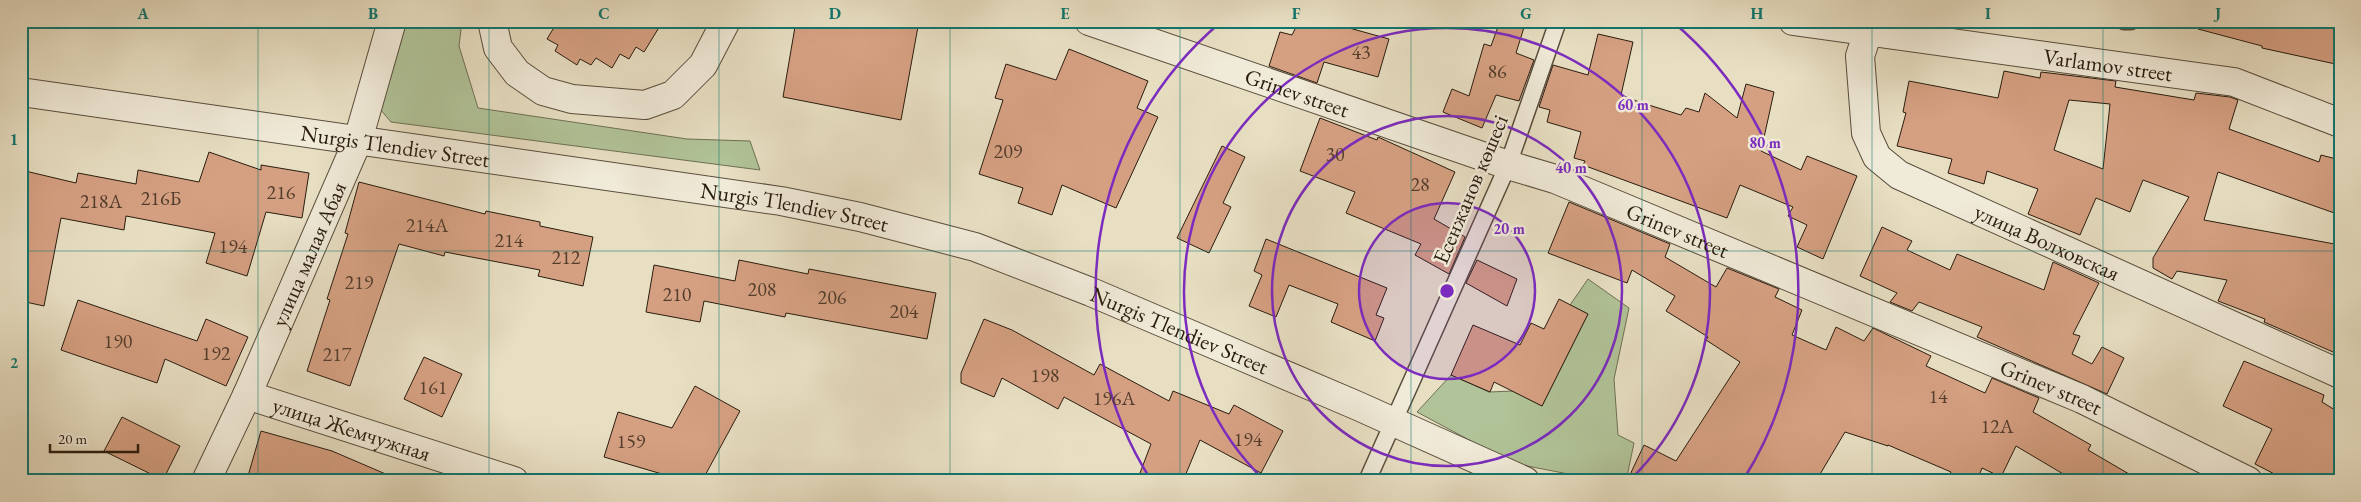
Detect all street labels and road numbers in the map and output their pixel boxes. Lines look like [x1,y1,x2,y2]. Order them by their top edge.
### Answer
street label: Varlamov street [2042,42,2174,88]
street label: Grinev street [1241,62,1353,124]
street label: Есенжанов көшесі [1426,110,1515,268]
street label: Nurgis Tlendiev Street [299,118,492,174]
street label: Nurgis Tlendiev Street [699,176,892,239]
street label: улица малая Абая [265,177,353,331]
street label: Grinev street [1622,196,1733,265]
street label: улица Волховская [1970,197,2124,288]
street label: Nurgis Tlendiev Street [1086,280,1273,381]
street label: Grinev street [1996,352,2107,422]
street label: улица Жемчужная [269,390,434,468]

